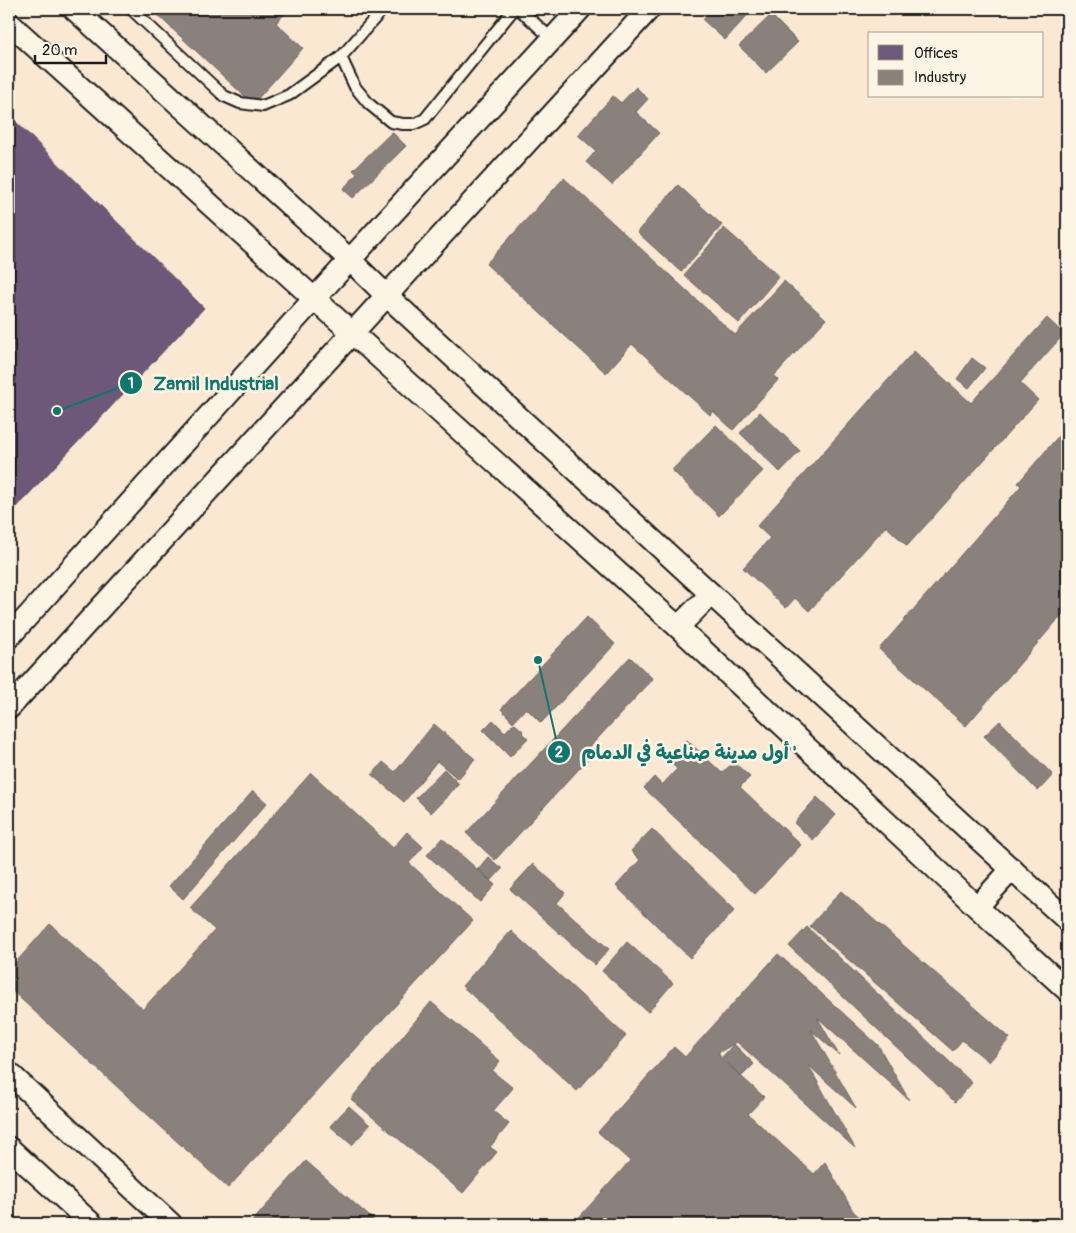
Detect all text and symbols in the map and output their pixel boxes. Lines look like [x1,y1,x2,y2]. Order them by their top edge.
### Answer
scale bar [35,32,106,64]
legend [868,32,1044,98]
text: 20 m [42,41,77,60]
text: Offices [914,44,958,63]
text: Industry [914,68,967,87]
callout: Zamil Industrial [118,366,288,400]
text: Zamil Industrial [153,372,279,396]
text: 1 [128,374,134,393]
callout: أول مدينة صناعية في الدمام ' [546,735,807,769]
text: أول مدينة صناعية في الدمام ' [581,739,797,767]
text: 2 [555,743,563,762]

